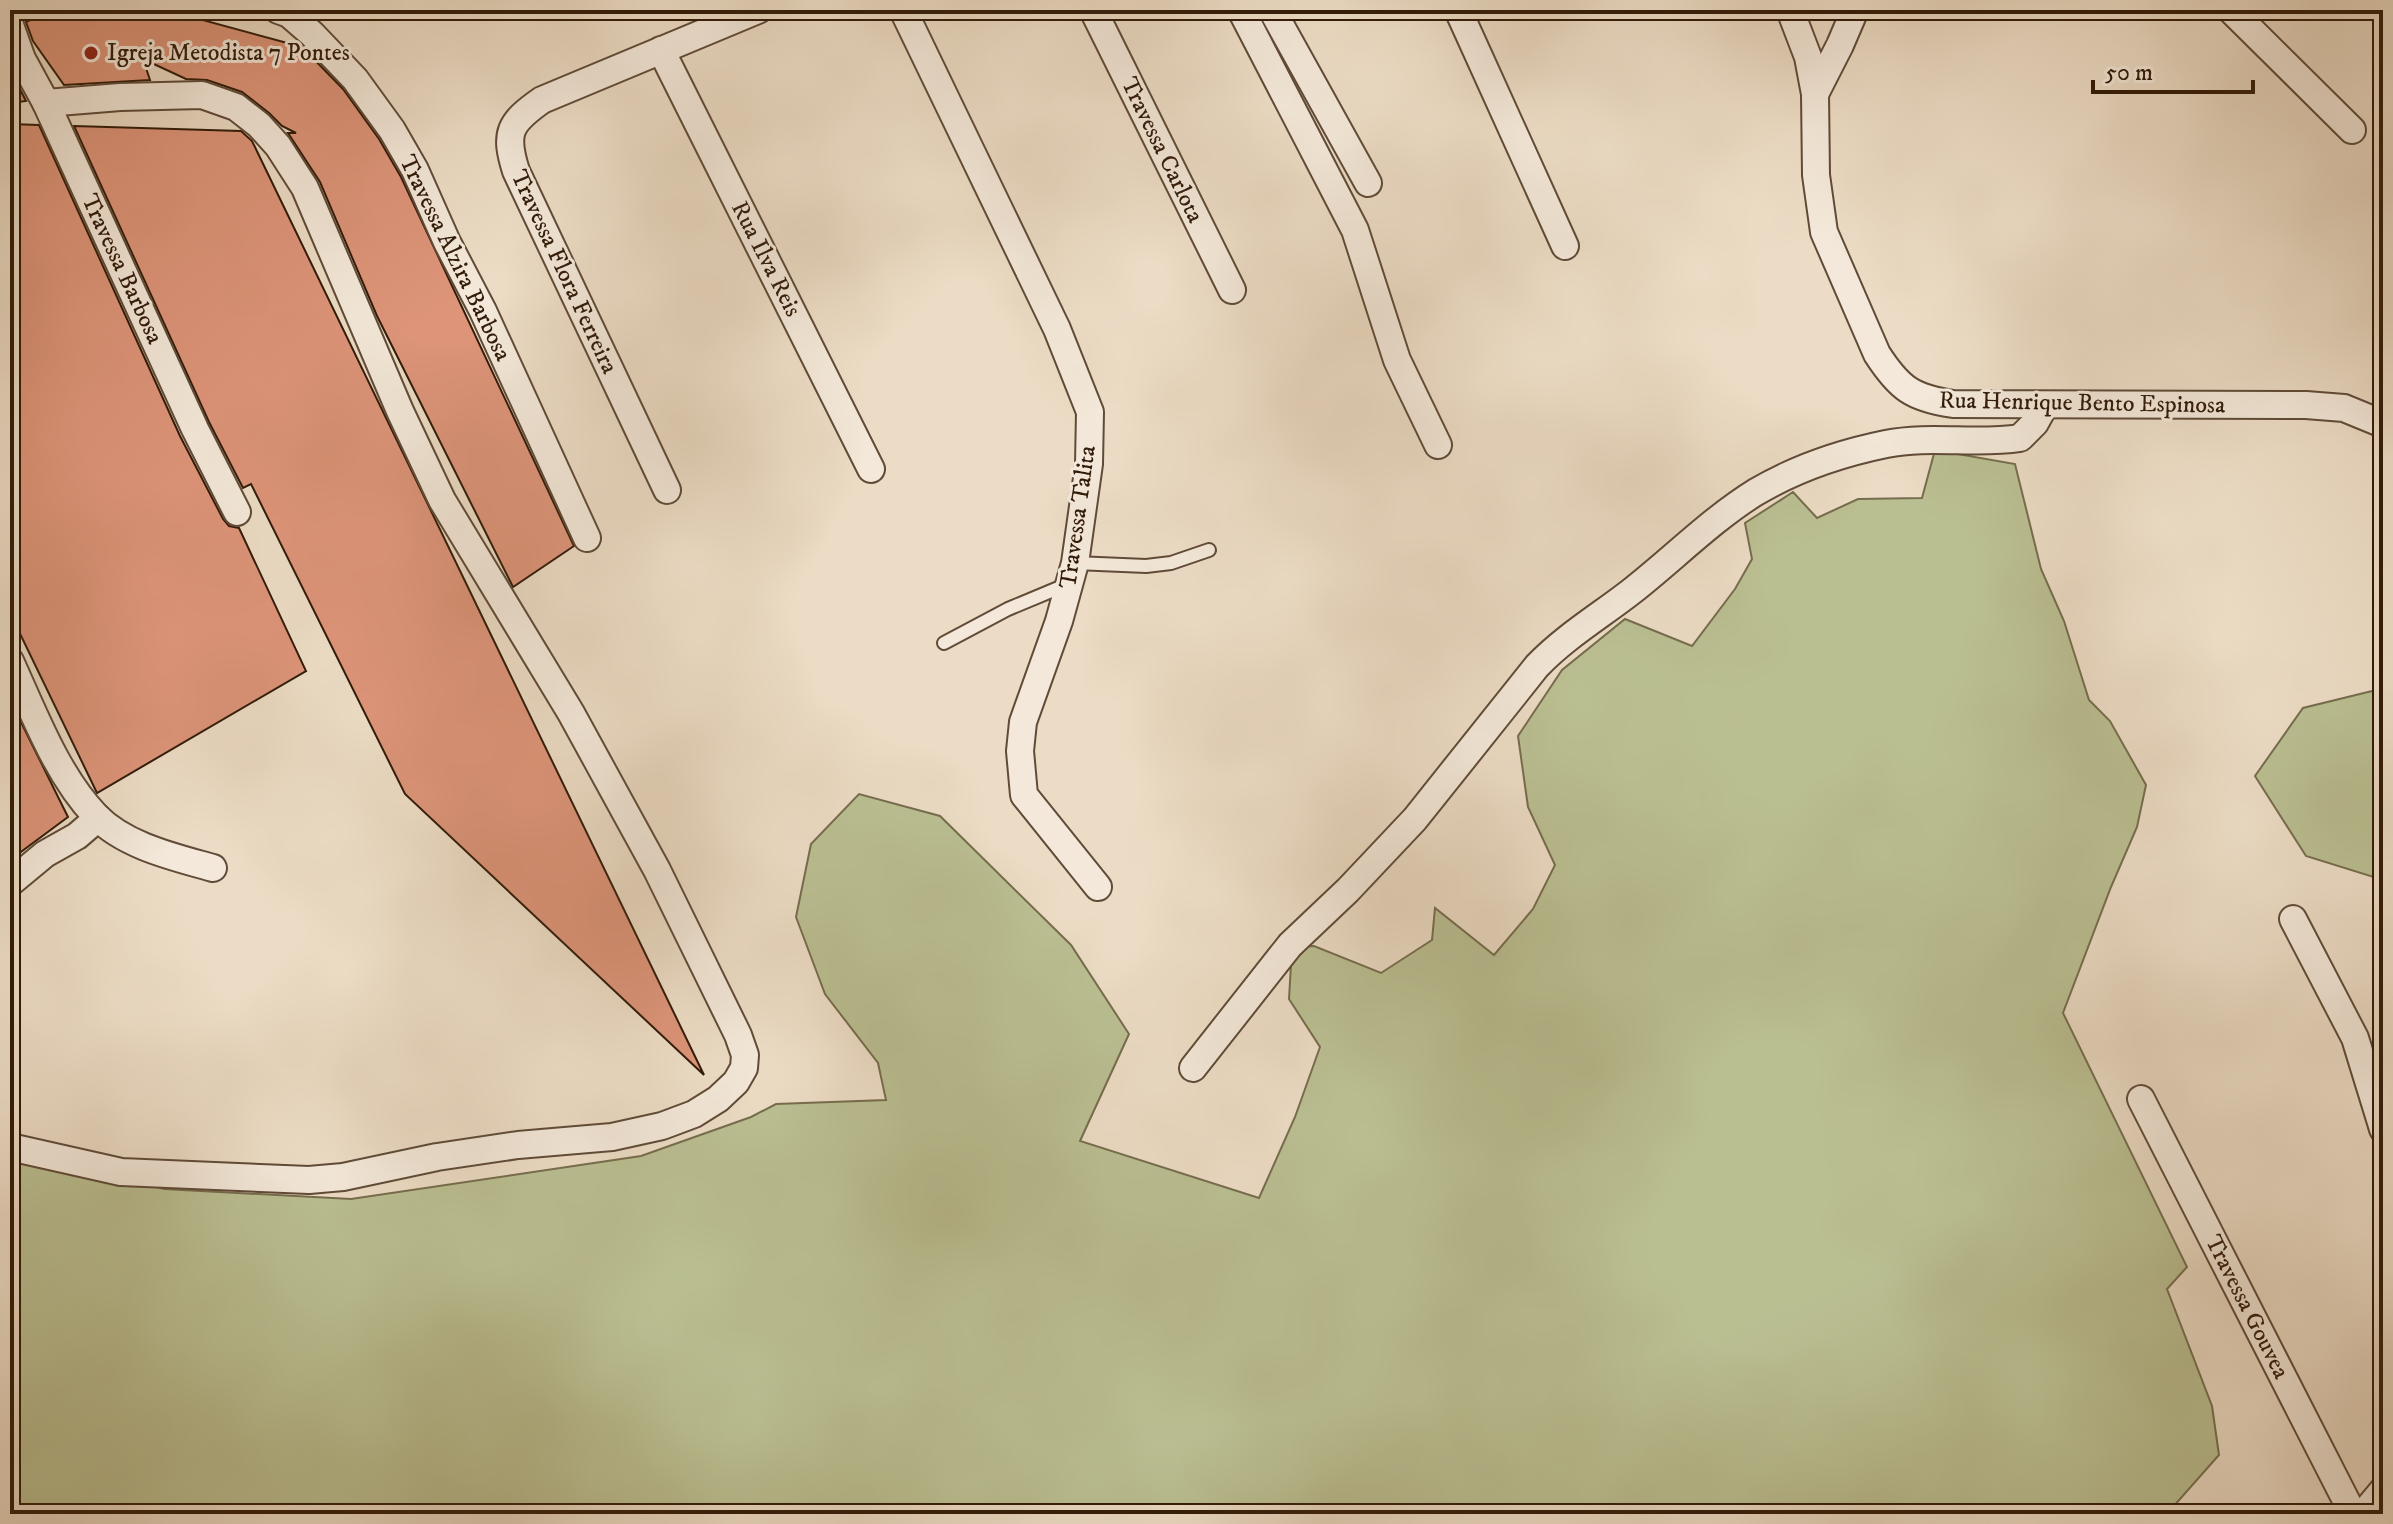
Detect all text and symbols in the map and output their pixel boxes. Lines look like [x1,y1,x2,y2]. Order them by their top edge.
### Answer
place label: Igreja Metodista 7 Pontes [107,38,350,68]
marker: Igreja Metodista 7 Pontes [82,44,100,62]
scale bar [2093,44,2253,94]
text: 50 m [2105,58,2153,88]
street label: Travessa Carlota [1114,72,1211,228]
street label: Travessa Alzira Barbosa [392,150,518,367]
street label: Travessa Flora Ferreira [504,165,625,379]
street label: Travessa Barbosa [74,189,170,349]
street label: Rua Ilva Reis [724,196,808,322]
street label: Rua Henrique Bento Espinosa [1939,386,2226,421]
street label: Travessa Talita [1053,443,1103,590]
street label: Travessa Gouvea [2198,1230,2296,1385]

